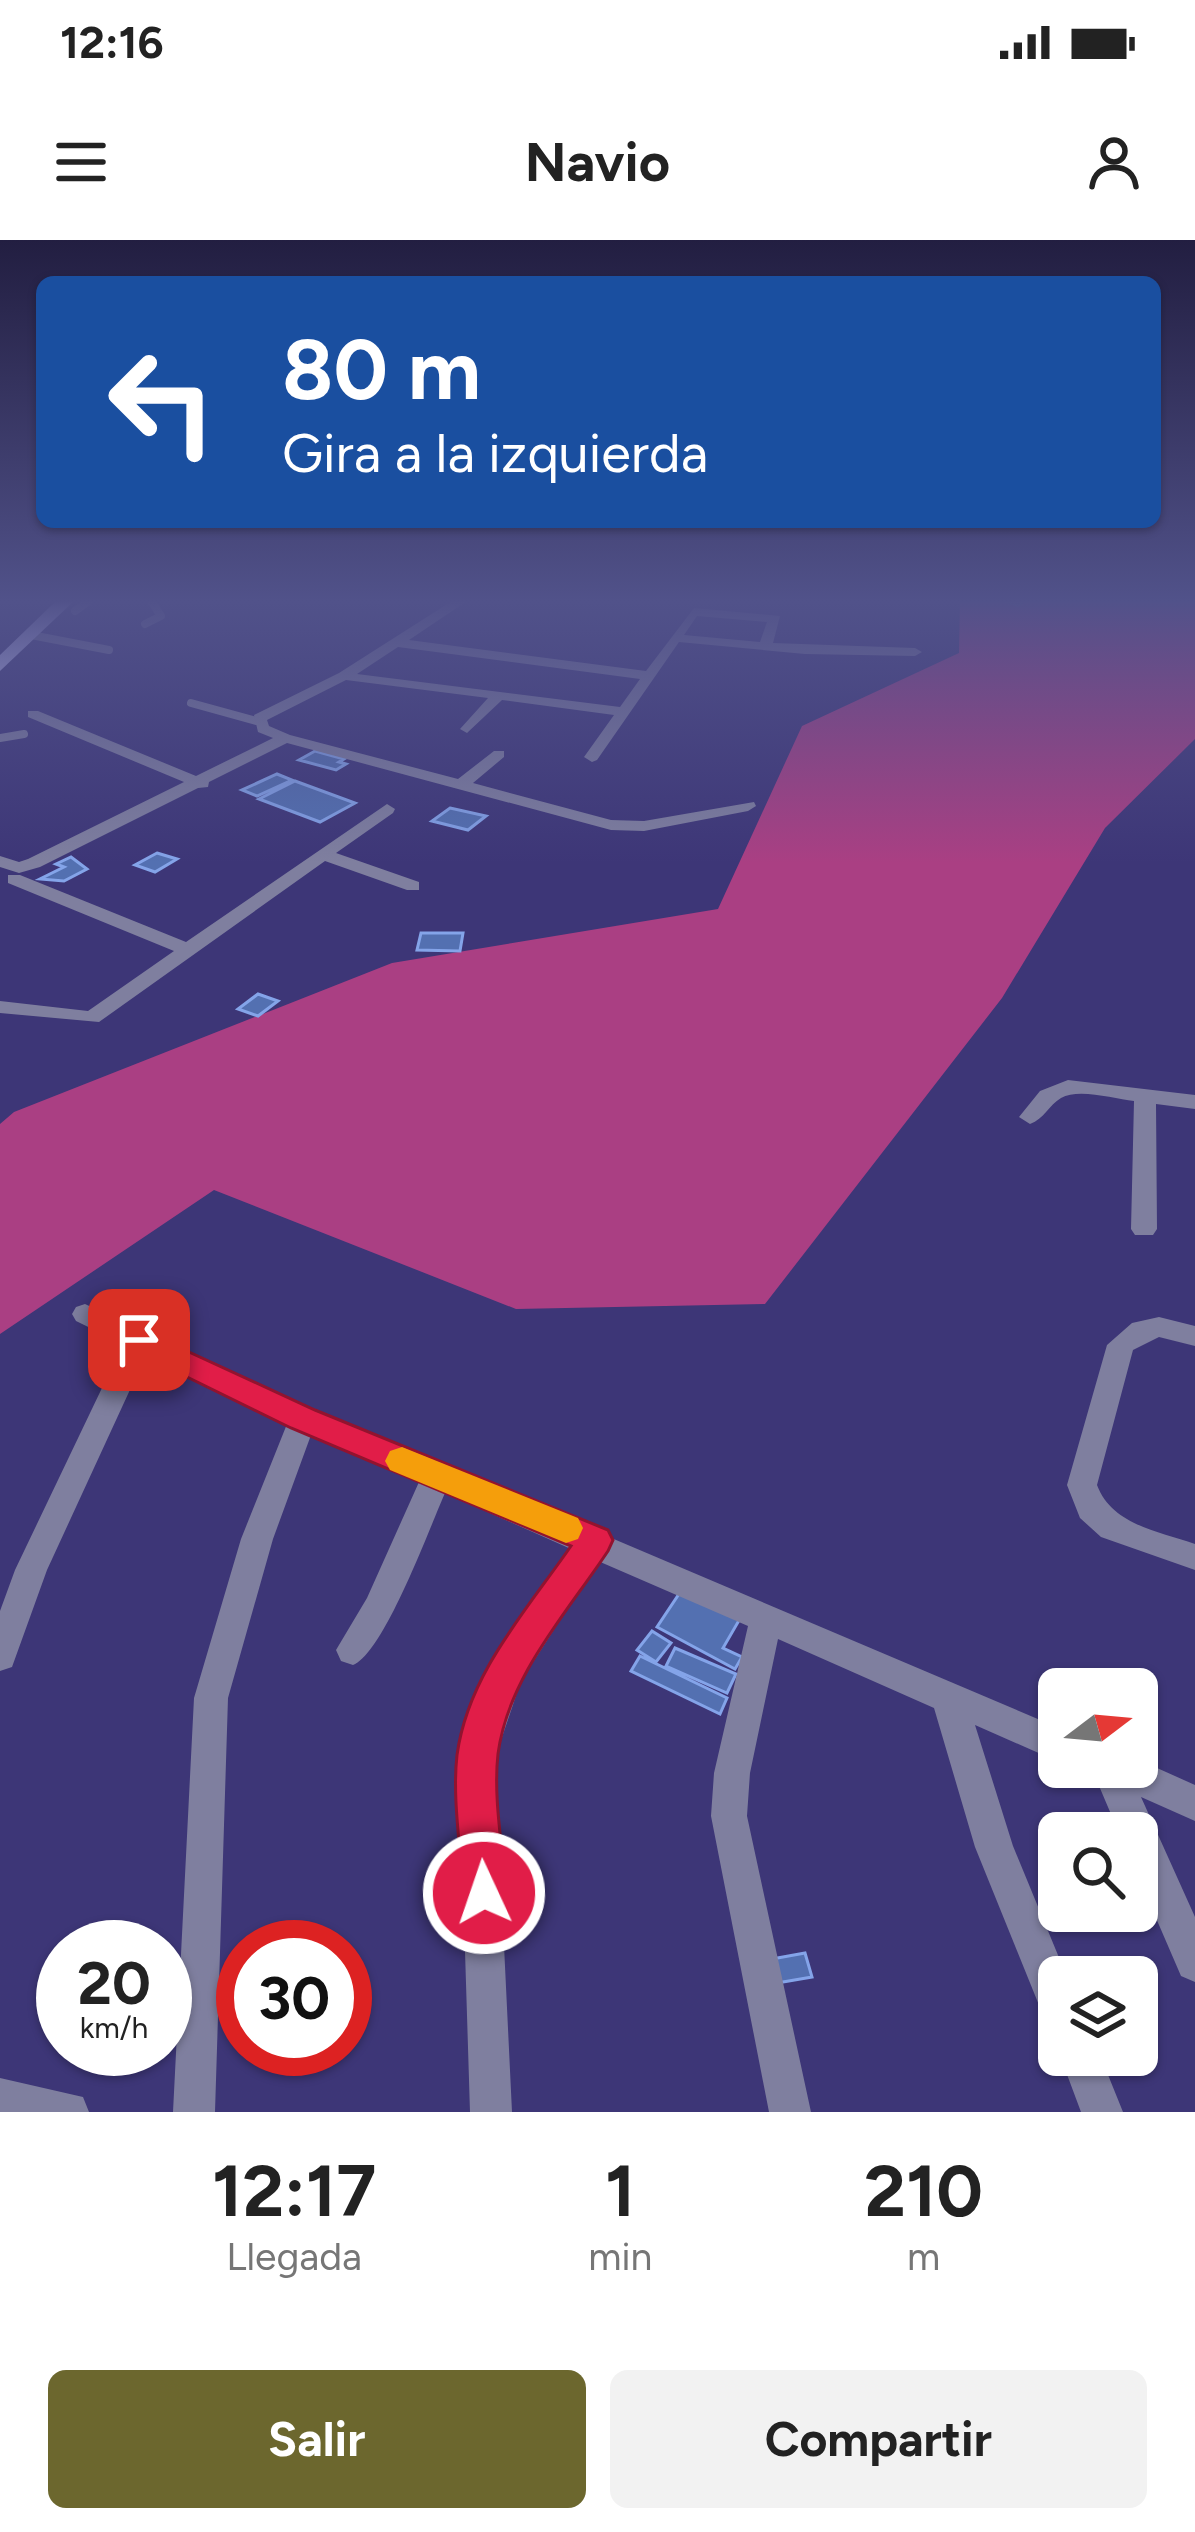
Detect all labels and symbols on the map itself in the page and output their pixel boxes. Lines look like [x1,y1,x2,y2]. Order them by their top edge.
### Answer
pin [88,1289,190,1391]
north arrow [1038,1668,1158,1788]
position arrow [421,1830,547,1956]
speed limit sign: 30 [216,1920,372,2076]

